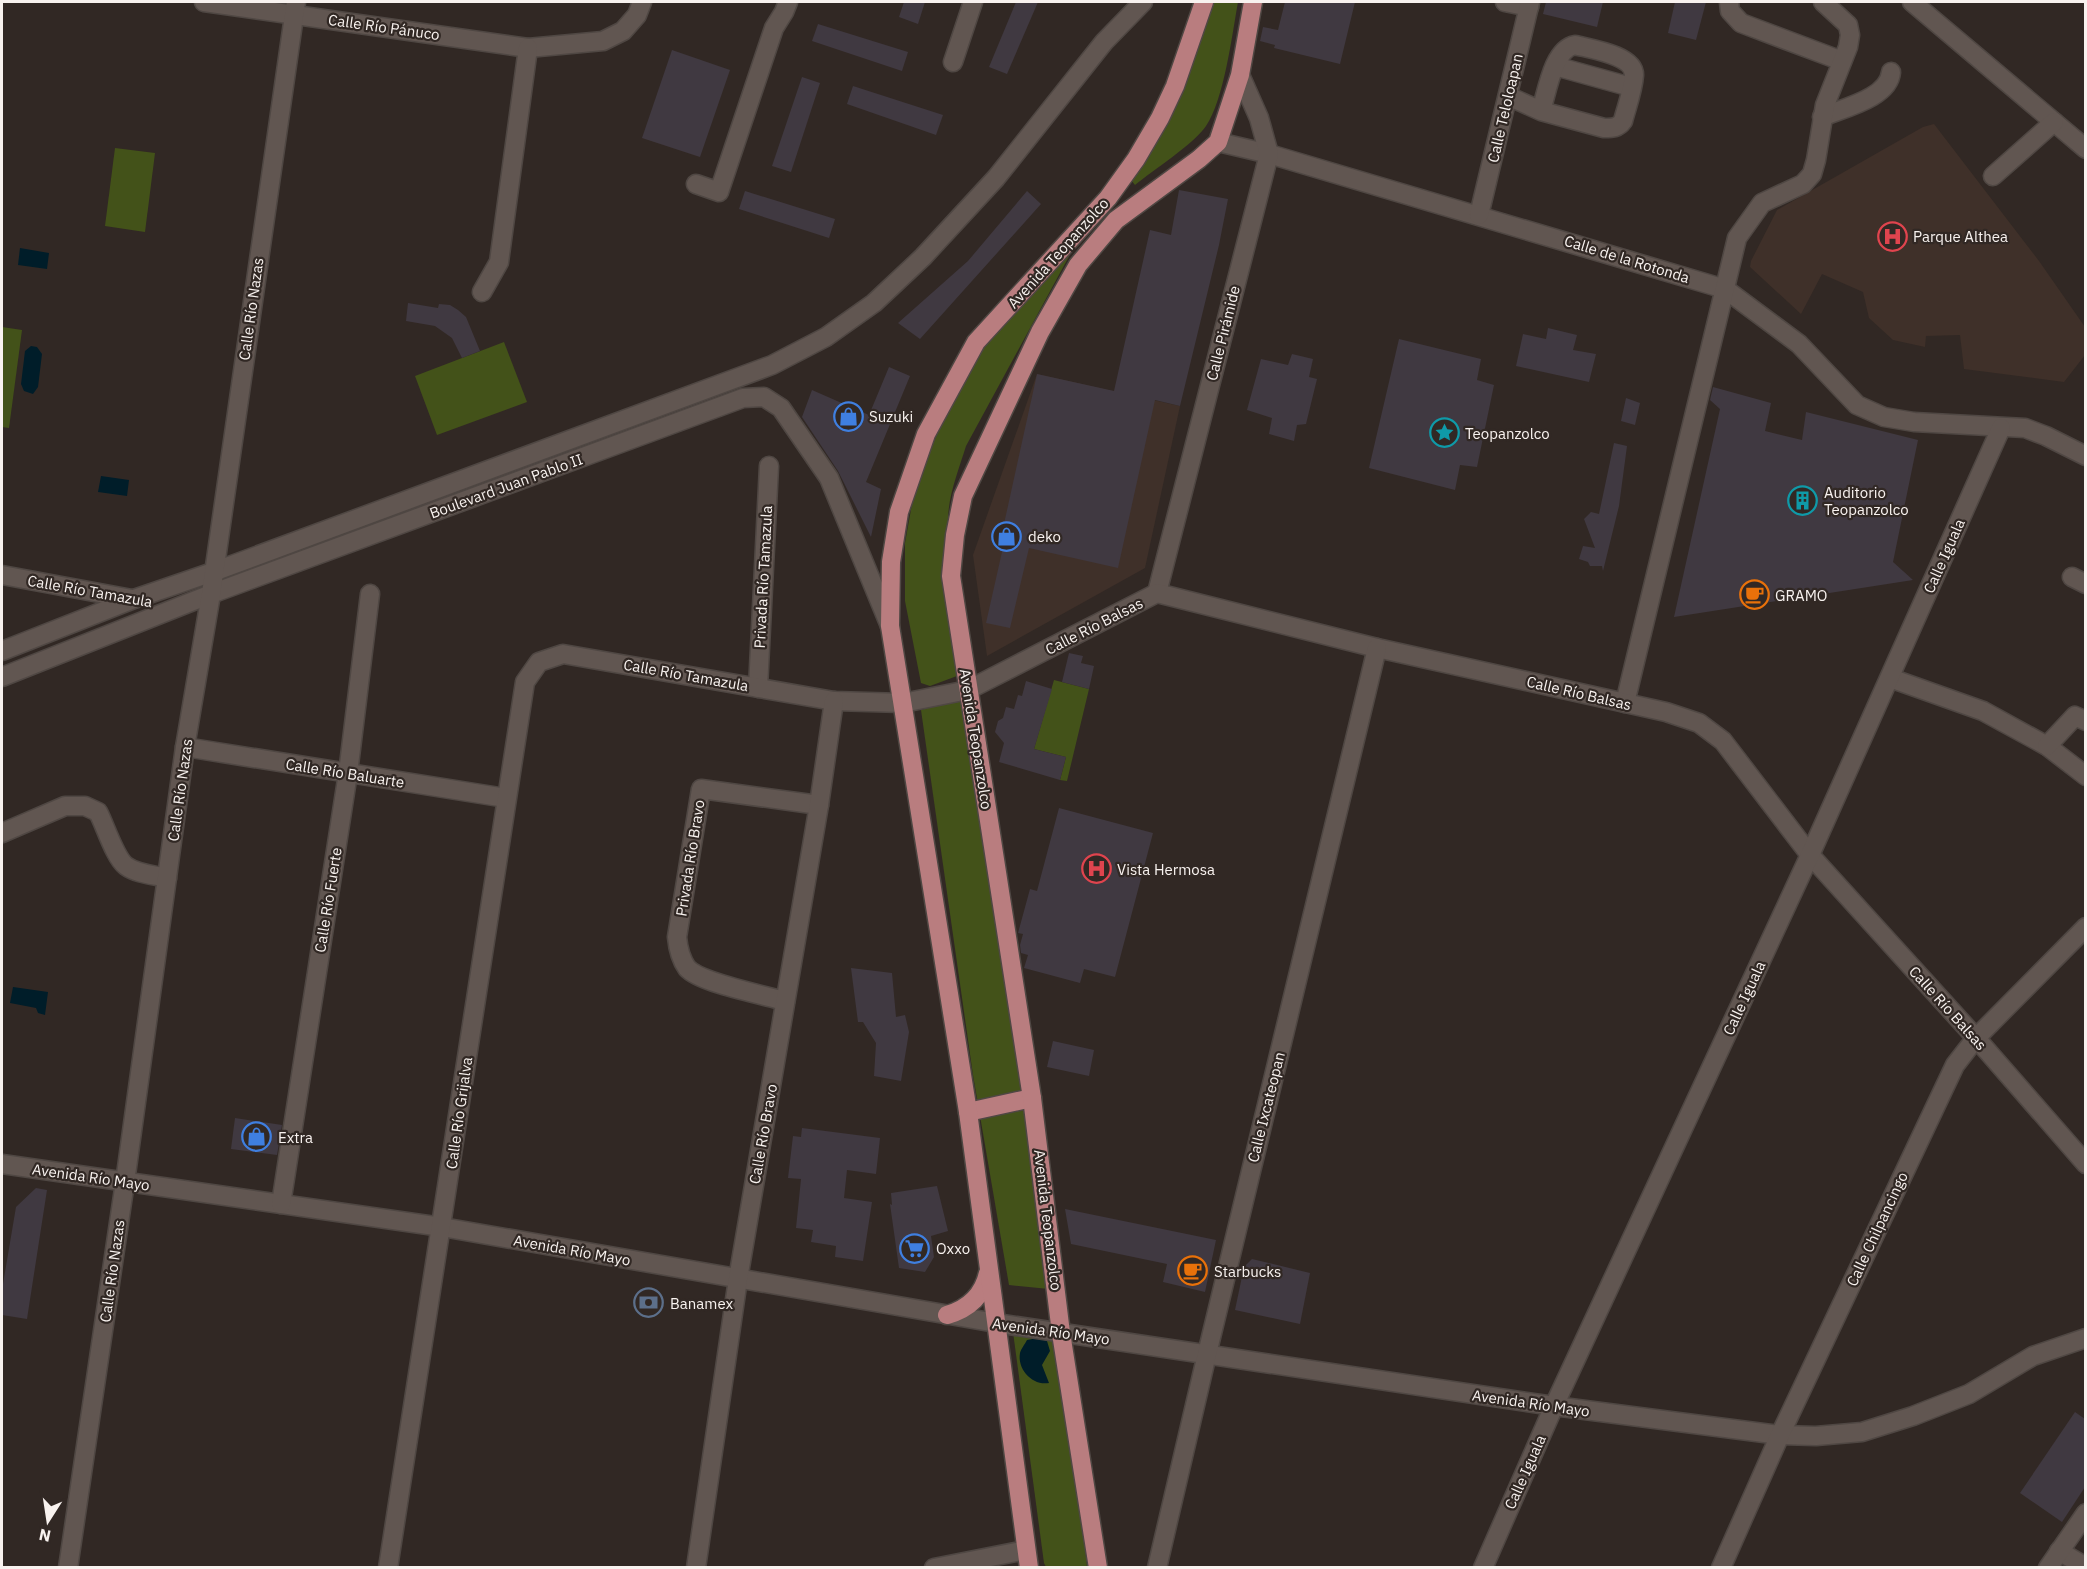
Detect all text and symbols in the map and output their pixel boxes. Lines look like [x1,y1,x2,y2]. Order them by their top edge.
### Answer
street label: Calle Río Pánuco [327,10,441,44]
street label: Calle Teloloapan [1483,52,1527,164]
street label: Avenida Teopanzolco [1003,194,1113,312]
hospital icon: Parque Althea [1876,220,1908,252]
place label: Parque Althea [1913,227,2008,246]
street label: Calle de la Rotonda [1562,231,1692,287]
street label: Calle Río Nazas [234,256,268,362]
street label: Calle Pirámide [1202,284,1244,382]
shop icon: Suzuki [832,400,864,432]
place label: Suzuki [869,407,913,426]
place icon: Teopanzolco [1428,417,1460,449]
place label: Teopanzolco [1465,424,1550,443]
street label: Boulevard Juan Pablo II [427,449,585,523]
place label: Auditorio Teopanzolco [1824,483,1909,519]
building icon: Auditorio Teopanzolco [1787,485,1819,517]
street label: Privada Río Tamazula [750,505,776,649]
street label: Calle Iguala [1919,516,1969,596]
shop icon: deko [991,520,1023,552]
place label: deko [1028,527,1061,546]
street label: Calle Río Tamazula [26,571,154,611]
cafe icon: GRAMO [1738,579,1770,611]
place label: GRAMO [1775,586,1827,605]
street label: Calle Río Balsas [1042,593,1146,659]
street label: Calle Río Tamazula [622,655,750,695]
street label: Avenida Teopanzolco [956,667,996,811]
street label: Calle Río Balsas [1525,672,1633,714]
street label: Calle Río Nazas [163,737,197,843]
street label: Calle Río Baluarte [284,754,406,792]
street label: Privada Río Bravo [671,798,709,918]
street label: Calle Río Fuerte [310,846,346,954]
hospital icon: Vista Hermosa [1080,853,1112,885]
place label: Vista Hermosa [1117,860,1215,879]
street label: Calle Iguala [1719,958,1769,1038]
street label: Calle Río Balsas [1905,962,1991,1054]
street label: Calle Ixcateopan [1243,1050,1289,1164]
street label: Calle Río Grijalva [442,1056,476,1170]
street label: Calle Río Bravo [745,1082,781,1186]
shop icon: Extra [241,1121,273,1153]
place label: Extra [278,1128,313,1147]
street label: Avenida Teopanzolco [1030,1148,1066,1292]
street label: Avenida Río Mayo [31,1159,151,1195]
street label: Calle Chilpancingo [1842,1169,1912,1289]
street label: Calle Río Nazas [95,1218,129,1324]
street label: Avenida Río Mayo [512,1230,632,1270]
supermarket icon: Oxxo [899,1232,931,1264]
place label: Oxxo [936,1239,970,1258]
cafe icon: Starbucks [1177,1255,1209,1287]
place label: Starbucks [1214,1262,1281,1281]
bank icon: Banamex [633,1287,665,1319]
place label: Banamex [670,1294,733,1313]
street label: Avenida Río Mayo [991,1313,1111,1349]
street label: Avenida Río Mayo [1471,1385,1591,1421]
street label: Calle Iguala [1500,1432,1550,1512]
north arrow [18,1491,78,1551]
text: N [37,1525,53,1547]

